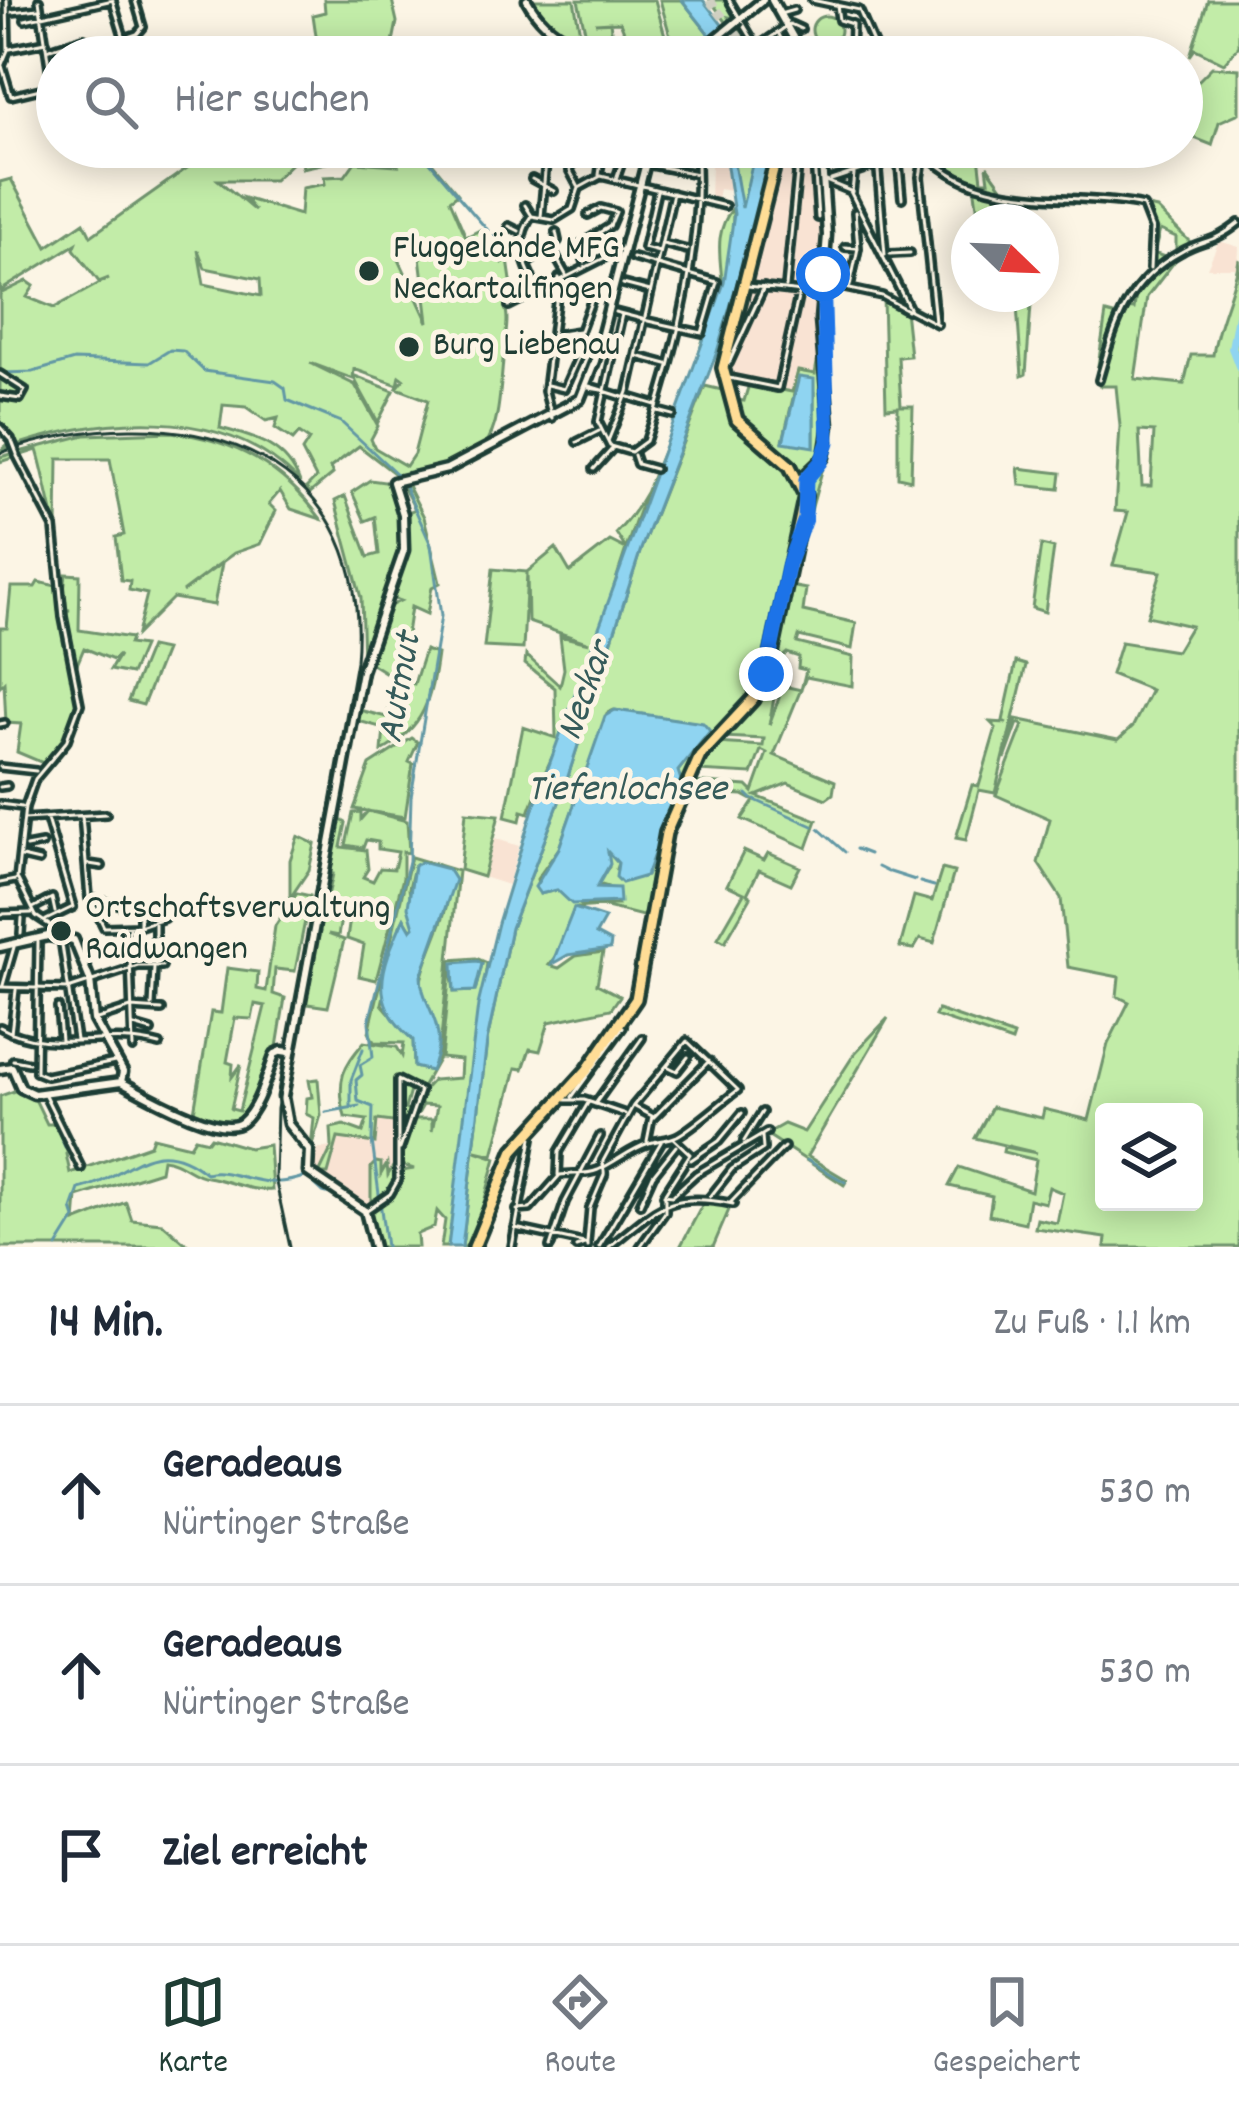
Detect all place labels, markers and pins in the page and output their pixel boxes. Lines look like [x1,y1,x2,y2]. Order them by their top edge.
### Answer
place label: Fluggelände MFG Neckartailfingen [393,224,620,317]
marker: Fluggelände MFG Neckartailfingen [356,258,382,284]
place label: Burg Liebenau [433,321,621,373]
marker: Burg Liebenau [396,334,422,360]
place label: Ortschaftsverwaltung Raidwangen [85,884,390,977]
marker: Ortschaftsverwaltung Raidwangen [48,918,74,944]

